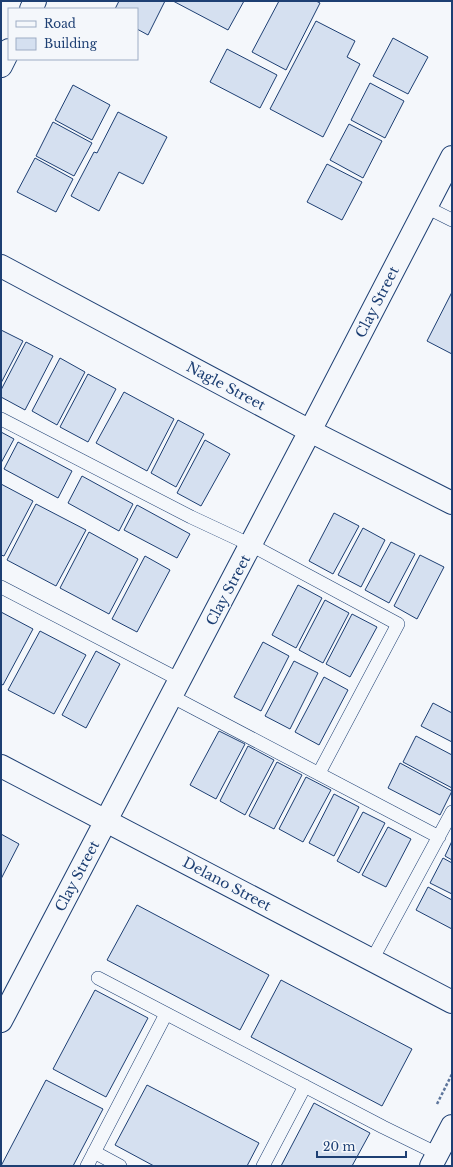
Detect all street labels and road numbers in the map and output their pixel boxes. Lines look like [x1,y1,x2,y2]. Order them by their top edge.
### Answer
street label: Clay Street [351,263,403,341]
street label: Nagle Street [183,358,269,415]
street label: Clay Street [202,551,255,629]
street label: Clay Street [51,837,104,915]
street label: Delano Street [180,853,275,915]

